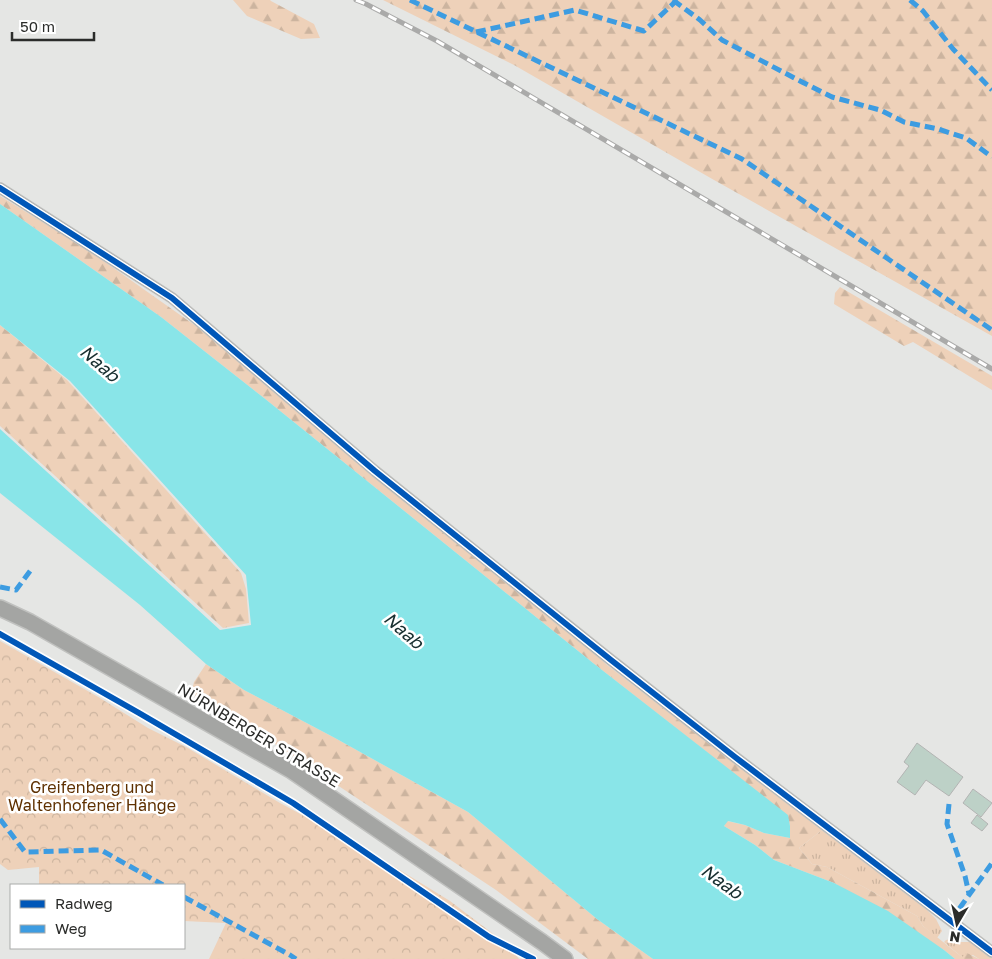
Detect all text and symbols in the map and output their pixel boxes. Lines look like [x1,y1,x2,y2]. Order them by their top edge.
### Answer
scale bar [12,10,95,42]
text: 50 m [20,17,55,35]
water label: Naab [76,340,126,387]
water label: Naab [380,607,430,654]
street label: NÜRNBERGER STRASSE [174,679,344,791]
park label: Greifenberg und Waltenhofener Hänge [8,777,176,815]
water label: Naab [697,859,748,904]
legend [10,884,185,949]
text: Radweg [55,894,113,912]
north arrow [932,899,982,949]
text: Weg [55,919,87,937]
text: N [948,928,961,947]

